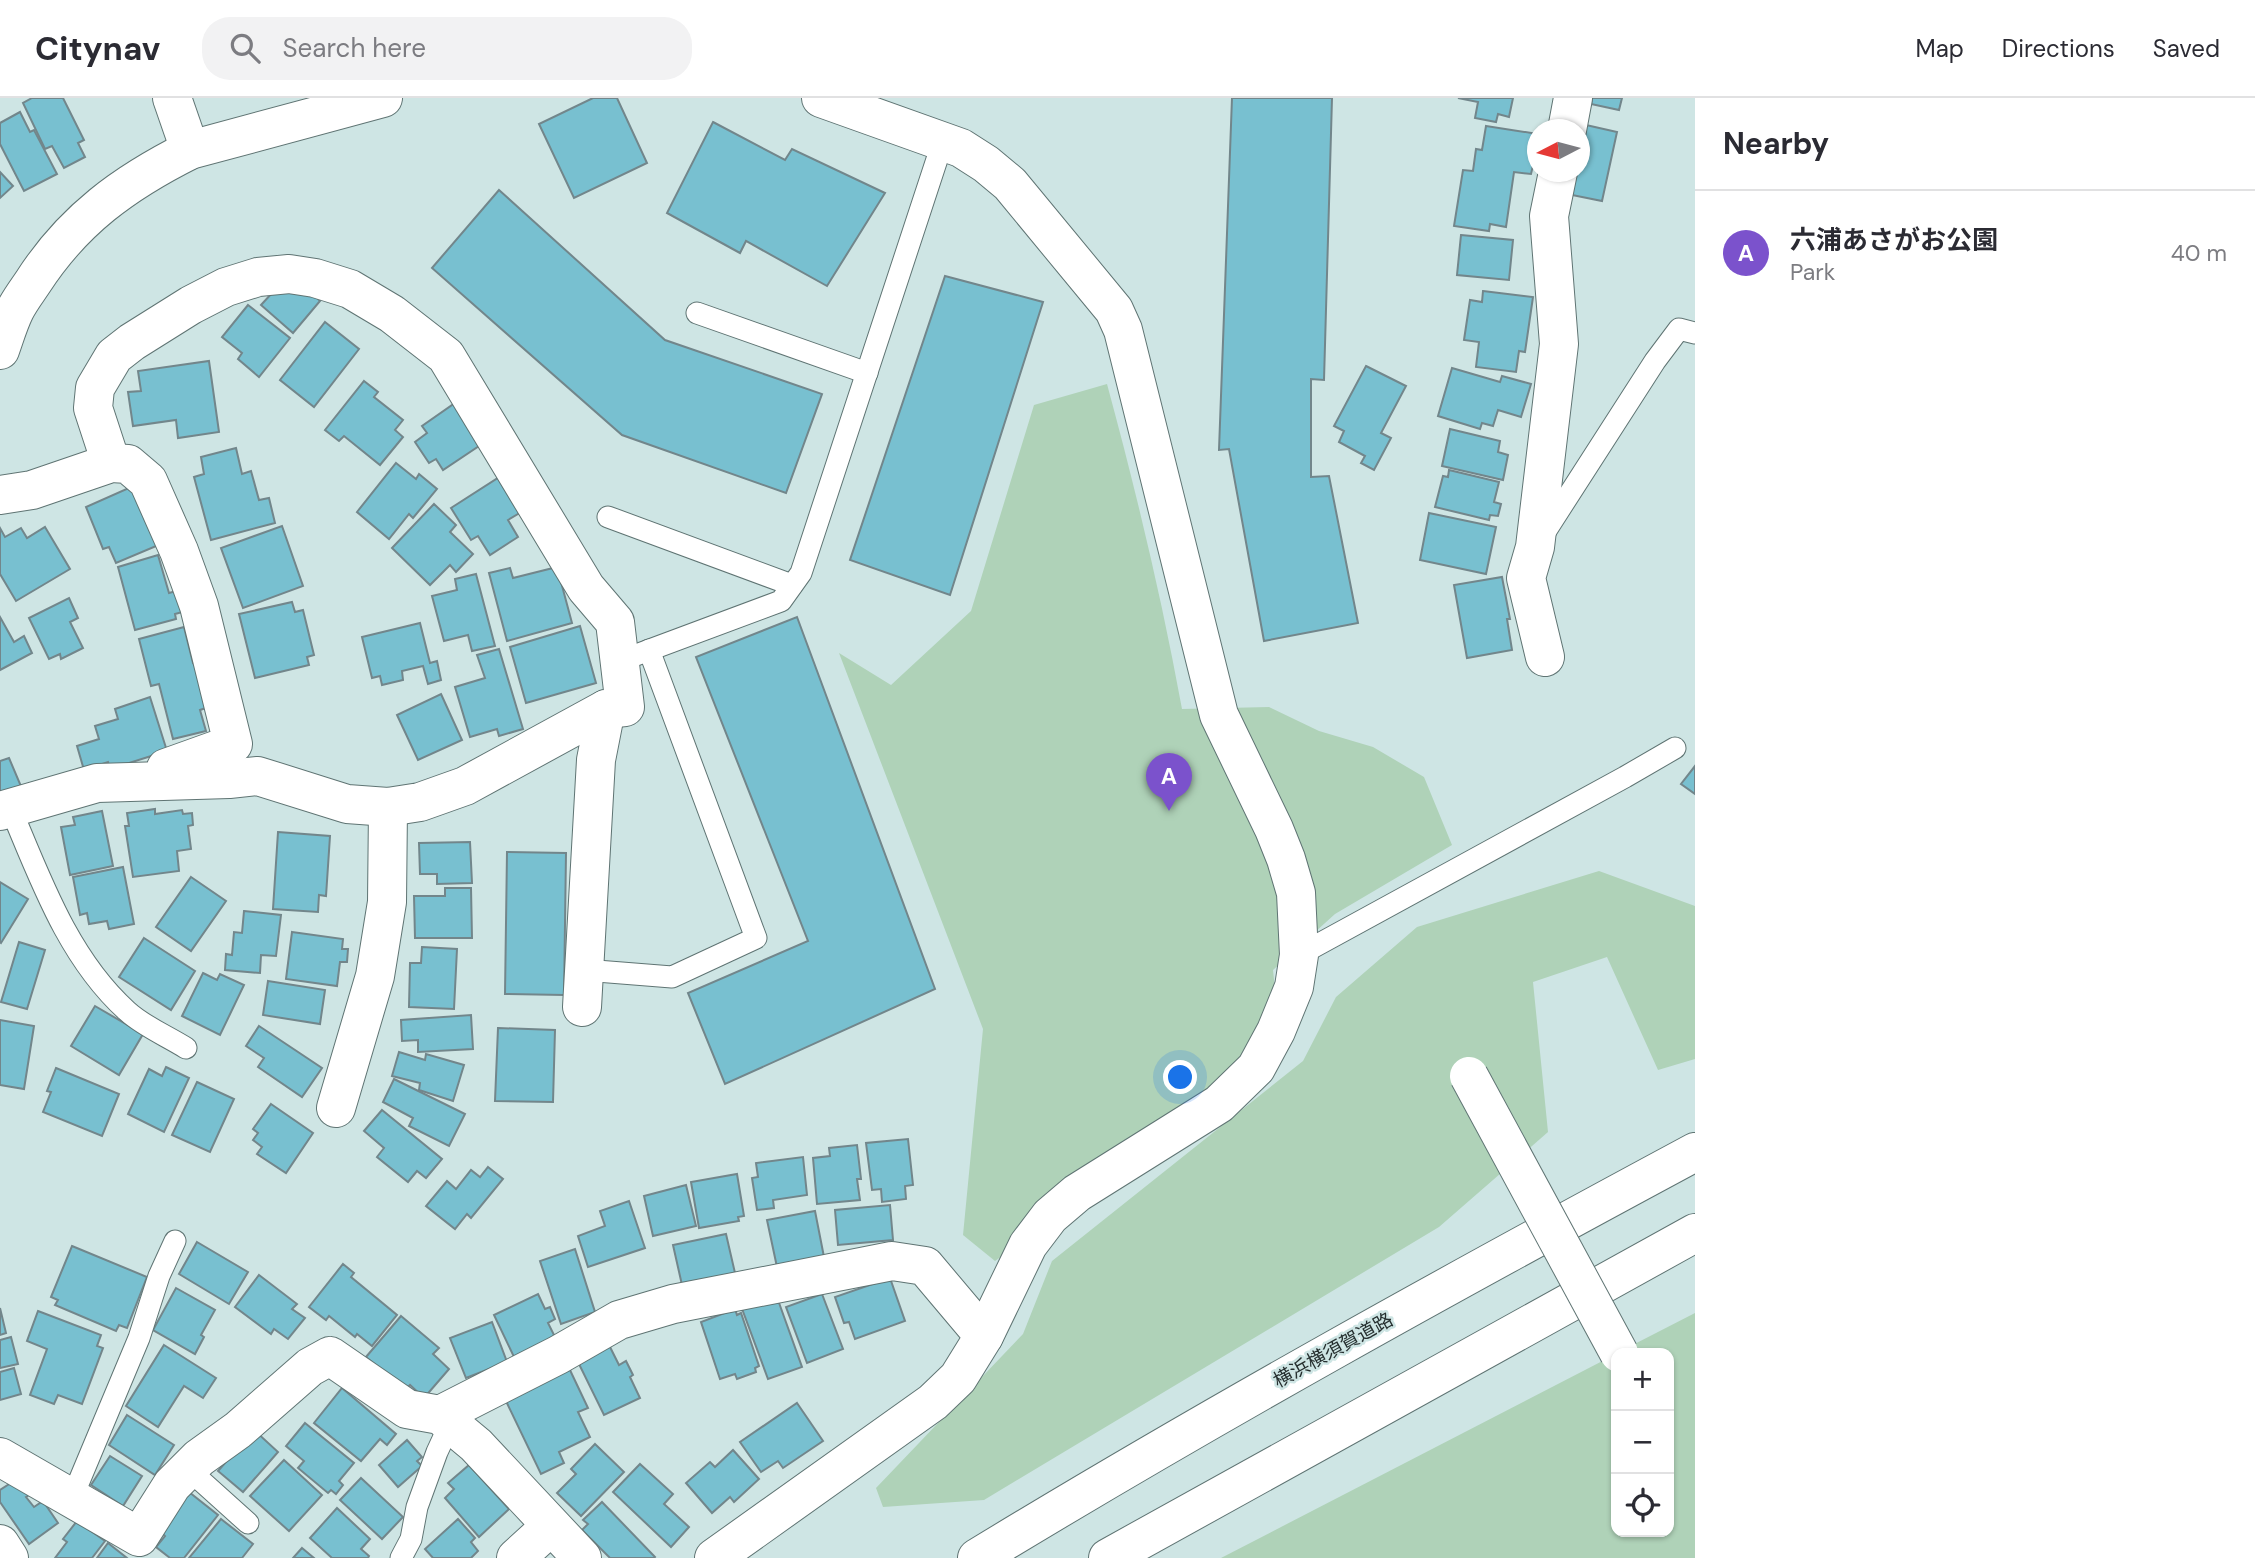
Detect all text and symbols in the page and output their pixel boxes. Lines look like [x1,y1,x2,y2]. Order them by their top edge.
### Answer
search box [202,17,692,80]
text: Citynav [35,27,160,70]
icon: search [226,29,264,67]
text: Search here [282,31,426,65]
text: Map [1916,33,1964,64]
text: Directions [2002,33,2115,64]
text: Saved [2153,33,2220,64]
north arrow [1527,119,1590,182]
text: Nearby [1723,124,1829,163]
text: 六浦あさがお公園 [1790,223,1998,257]
text: A [1738,238,1754,268]
text: 40 m [2171,238,2227,268]
text: Park [1790,257,1835,287]
pin: A [1146,753,1192,811]
your location [1163,1060,1197,1094]
street label: 横浜横須賀道路 [1269,1307,1397,1393]
map controls [1611,1348,1674,1537]
button: + [1611,1348,1674,1411]
button: − [1611,1411,1674,1474]
button: locate [1611,1474,1674,1537]

